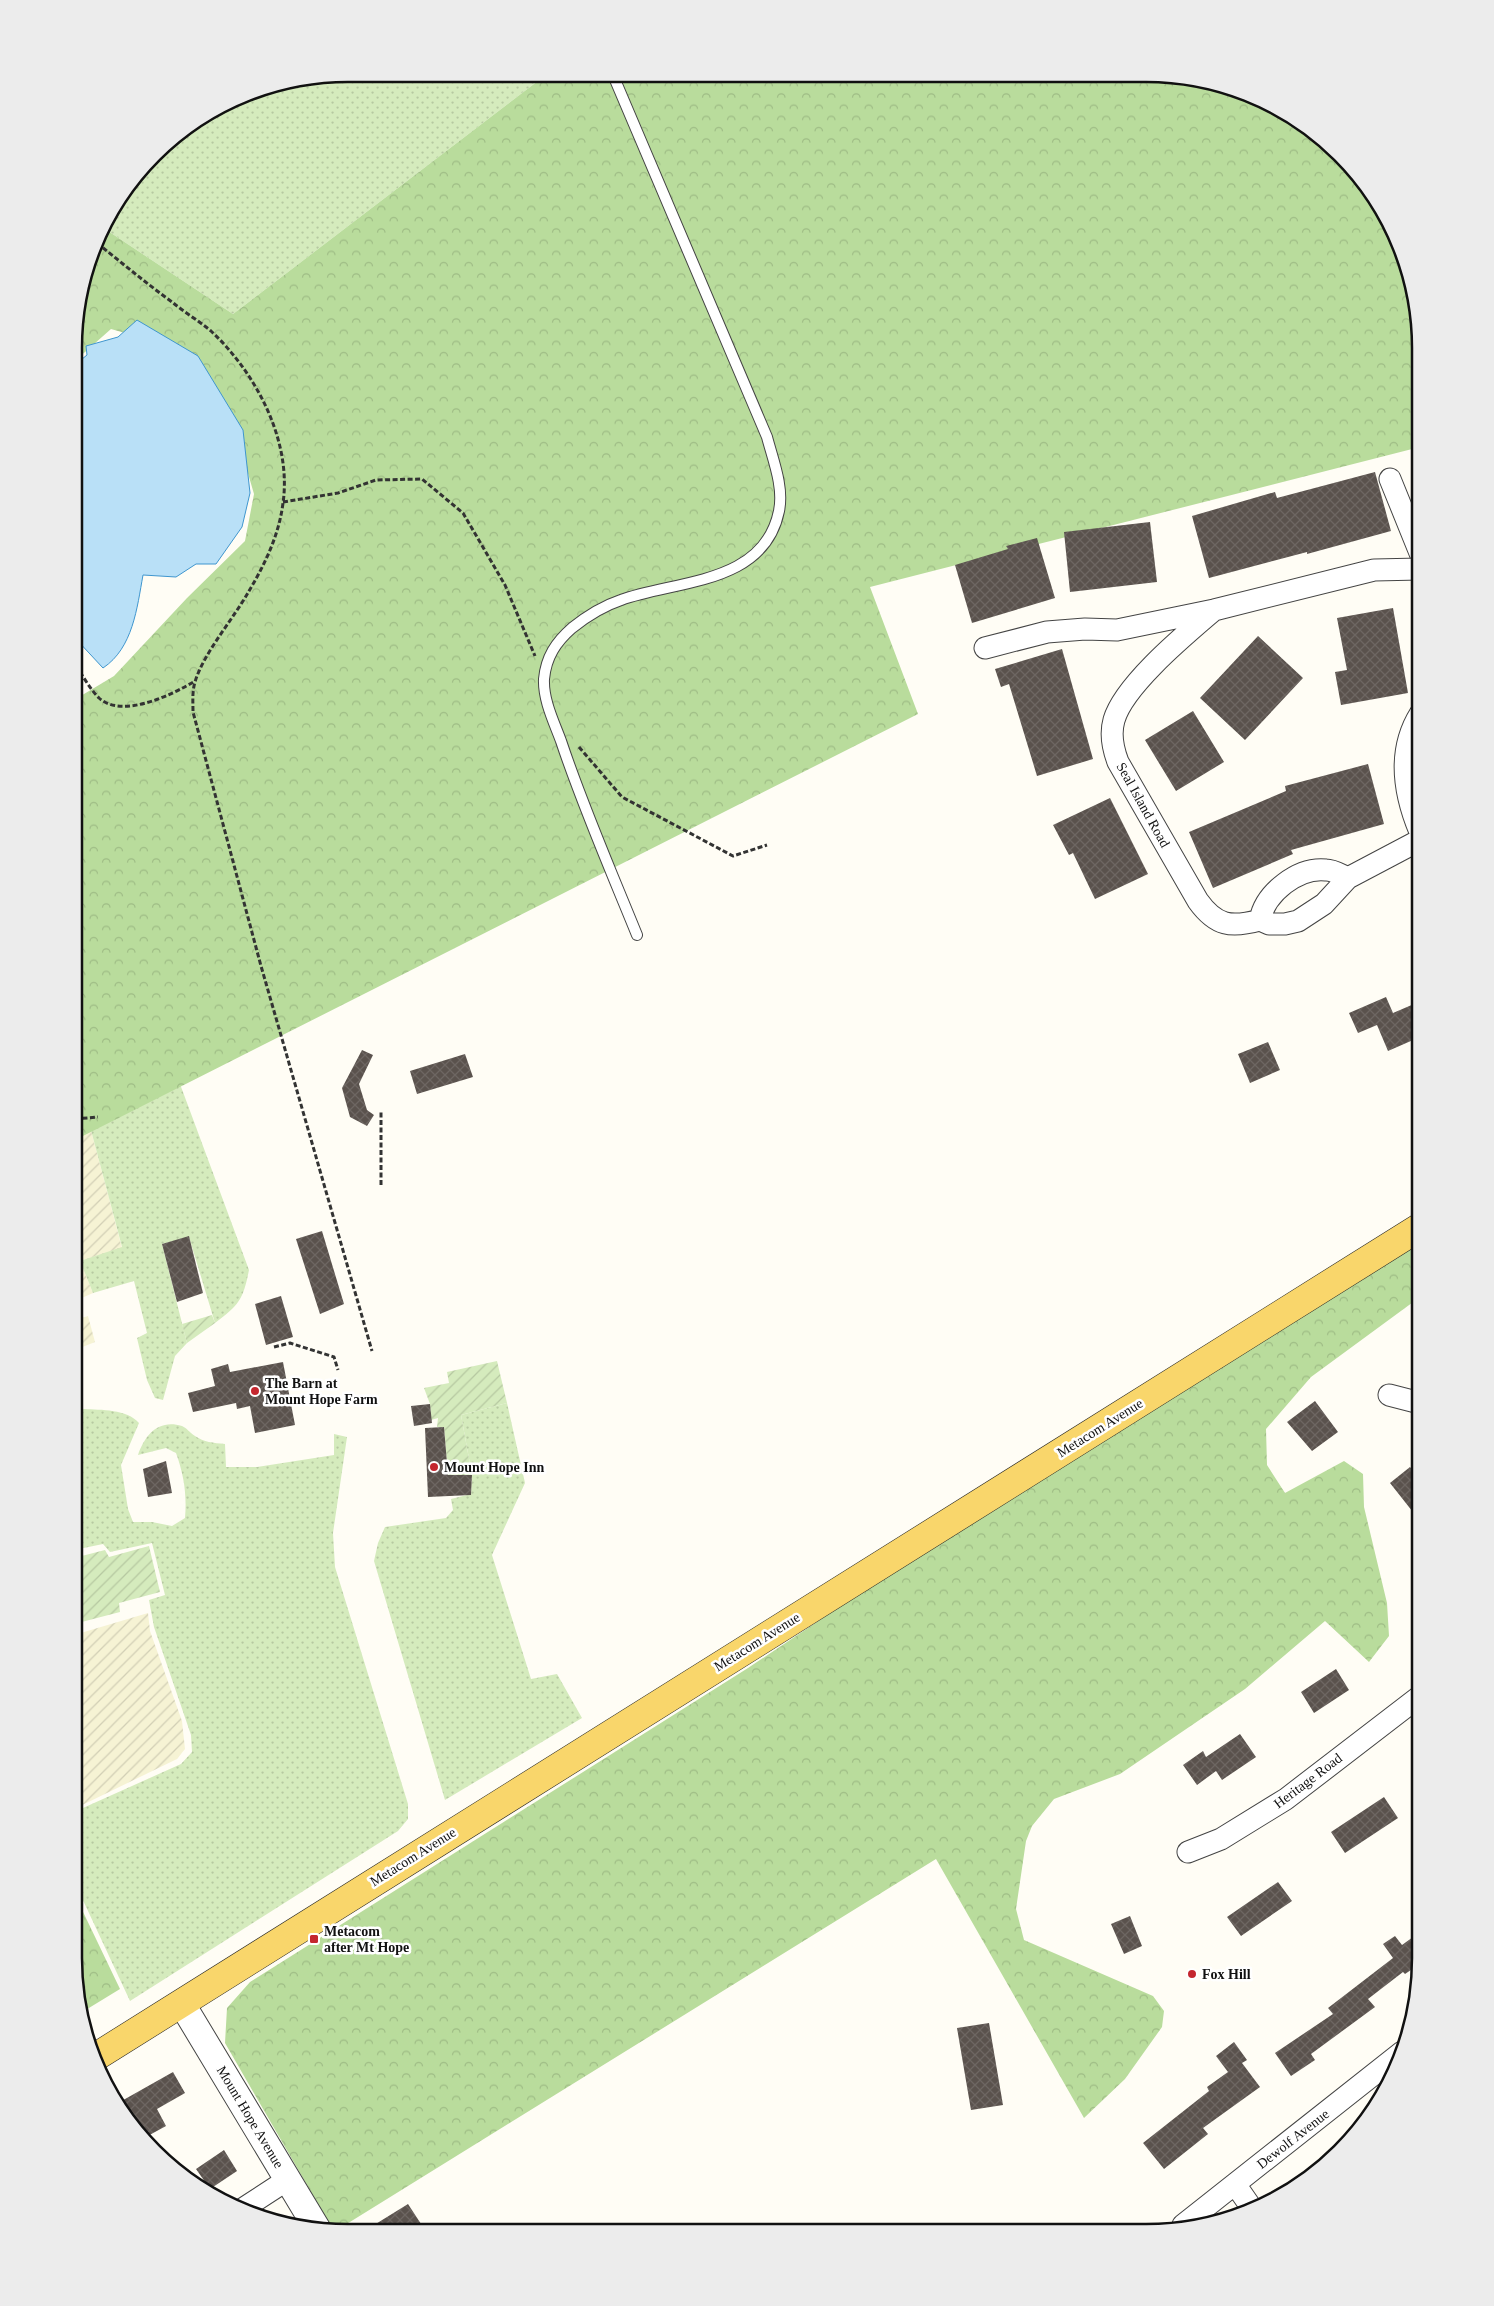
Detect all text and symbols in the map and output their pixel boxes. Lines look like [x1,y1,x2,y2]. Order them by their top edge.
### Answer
street label: Seal Island Road [1113,760,1173,850]
place label: The Barn at Mount Hope Farm [265,1376,378,1407]
marker: The Barn at Mount Hope Farm [249,1385,261,1397]
street label: Metacom Avenue [1054,1396,1146,1460]
place label: Mount Hope Inn [444,1460,545,1475]
marker: Mount Hope Inn [428,1461,440,1473]
street label: Metacom Avenue [711,1610,803,1674]
street label: Heritage Road [1271,1751,1345,1811]
street label: Metacom Avenue [367,1825,459,1889]
place label: Metacom after Mt Hope [324,1924,409,1955]
marker: Metacom after Mt Hope [308,1933,320,1945]
place label: Fox Hill [1202,1967,1251,1982]
marker: Fox Hill [1186,1968,1198,1980]
street label: Mount Hope Avenue [214,2063,286,2171]
street label: Dewolf Avenue [1254,2106,1332,2172]

